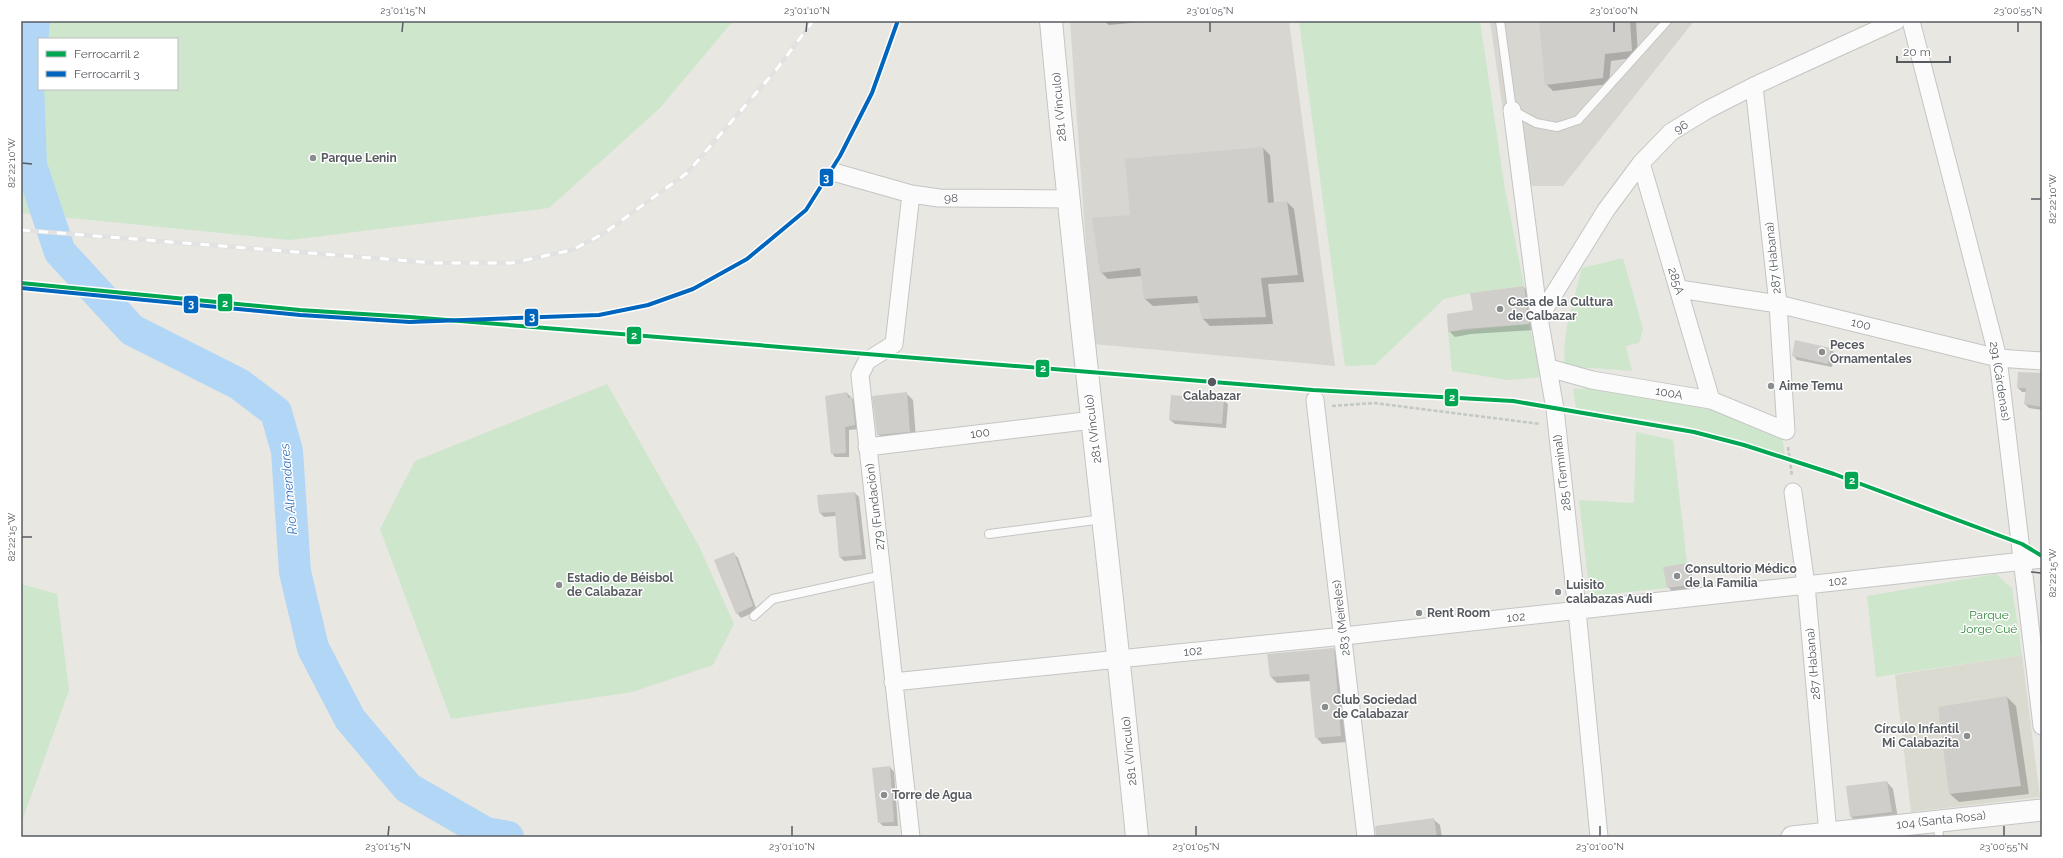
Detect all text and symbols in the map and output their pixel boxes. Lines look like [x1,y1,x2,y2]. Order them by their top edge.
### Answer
text: 23°01'15"N [380,5,426,16]
text: 23°01'10"N [784,5,830,16]
text: 23°01'05"N [1186,5,1234,16]
text: 23°01'00"N [1590,5,1638,16]
text: 23°00'55"N [1994,5,2042,16]
legend [38,38,178,90]
scale bar [1897,38,1950,64]
text: 20 m [1903,45,1931,59]
text: Ferrocarril 2 [74,47,139,61]
text: Ferrocarril 3 [74,67,140,81]
street label: 281 (Vínculo) [1049,72,1069,142]
street label: 96 [1671,117,1691,137]
text: 82°22'10"W [6,138,17,188]
place label: Parque Lenin [321,151,397,165]
marker: Parque Lenin [308,153,318,163]
line badge: 3 [819,168,834,187]
text: 3 [823,172,829,185]
text: 82°22'10"W [2047,174,2058,224]
street label: 98 [944,191,958,205]
street label: 287 (Habana) [1762,221,1784,295]
street label: 285A [1665,266,1687,296]
line badge: 2 [217,293,233,312]
line badge: 3 [183,295,199,314]
place label: Casa de la Cultura de Calbazar [1508,295,1613,323]
text: 2 [222,297,228,310]
text: 3 [188,298,194,311]
marker: Casa de la Cultura de Calbazar [1495,304,1505,314]
line badge: 3 [524,308,539,327]
text: 3 [529,311,535,324]
street label: 100 [1850,315,1872,333]
line badge: 2 [626,326,642,345]
text: 2 [631,329,637,342]
place label: Peces Ornamentales [1830,338,1912,366]
street label: 291 (Cárdenas) [1987,340,2013,422]
marker: Peces Ornamentales [1817,347,1827,357]
line badge: 2 [1035,359,1050,378]
text: 2 [1040,362,1046,375]
marker: Calabazar [1206,376,1218,388]
place label: Aime Temu [1779,379,1843,393]
marker: Aime Temu [1766,381,1776,391]
street label: 100A [1654,384,1684,402]
line badge: 2 [1444,388,1459,407]
place label: Calabazar [1183,389,1241,403]
text: 2 [1449,391,1455,404]
street label: 281 (Vínculo) [1082,394,1104,464]
street label: 100 [969,425,991,441]
street label: 285 (Terminal) [1550,434,1574,512]
water label: Río Almendares [277,443,300,535]
street label: 279 (Fundación) [863,463,887,551]
line badge: 2 [1844,471,1859,490]
text: 2 [1849,474,1855,487]
text: 82°22'15"W [6,512,17,562]
text: 82°22'15"W [2047,548,2058,598]
place label: Consultorio Médico de la Familia [1685,562,1797,590]
place label: Estadio de Béisbol de Calabazar [567,571,674,599]
marker: Consultorio Médico de la Familia [1672,571,1682,581]
street label: 102 [1828,573,1848,589]
place label: Luisito calabazas Audi [1566,578,1652,606]
street label: 283 (Meireles) [1329,579,1353,657]
marker: Estadio de Béisbol de Calabazar [554,580,564,590]
marker: Luisito calabazas Audi [1553,587,1563,597]
place label: Rent Room [1427,606,1490,620]
marker: Rent Room [1414,608,1424,618]
park label: Parque Jorge Cué [1961,608,2017,636]
street label: 102 [1506,609,1526,625]
street label: 287 (Habana) [1803,627,1823,701]
street label: 102 [1183,643,1203,659]
place label: Club Sociedad de Calabazar [1333,693,1417,721]
marker: Club Sociedad de Calabazar [1320,702,1330,712]
street label: 281 (Vínculo) [1118,716,1140,786]
place label: Círculo Infantil Mi Calabazita [1874,722,1959,750]
marker: Círculo Infantil Mi Calabazita [1962,731,1972,741]
place label: Torre de Agua [892,788,972,802]
marker: Torre de Agua [879,790,889,800]
street label: 104 (Santa Rosa) [1895,808,1987,832]
text: 23°01'15"N [365,841,411,852]
text: 23°01'10"N [769,841,815,852]
text: 23°01'05"N [1172,841,1220,852]
text: 23°01'00"N [1576,841,1624,852]
text: 23°00'55"N [1980,841,2028,852]

